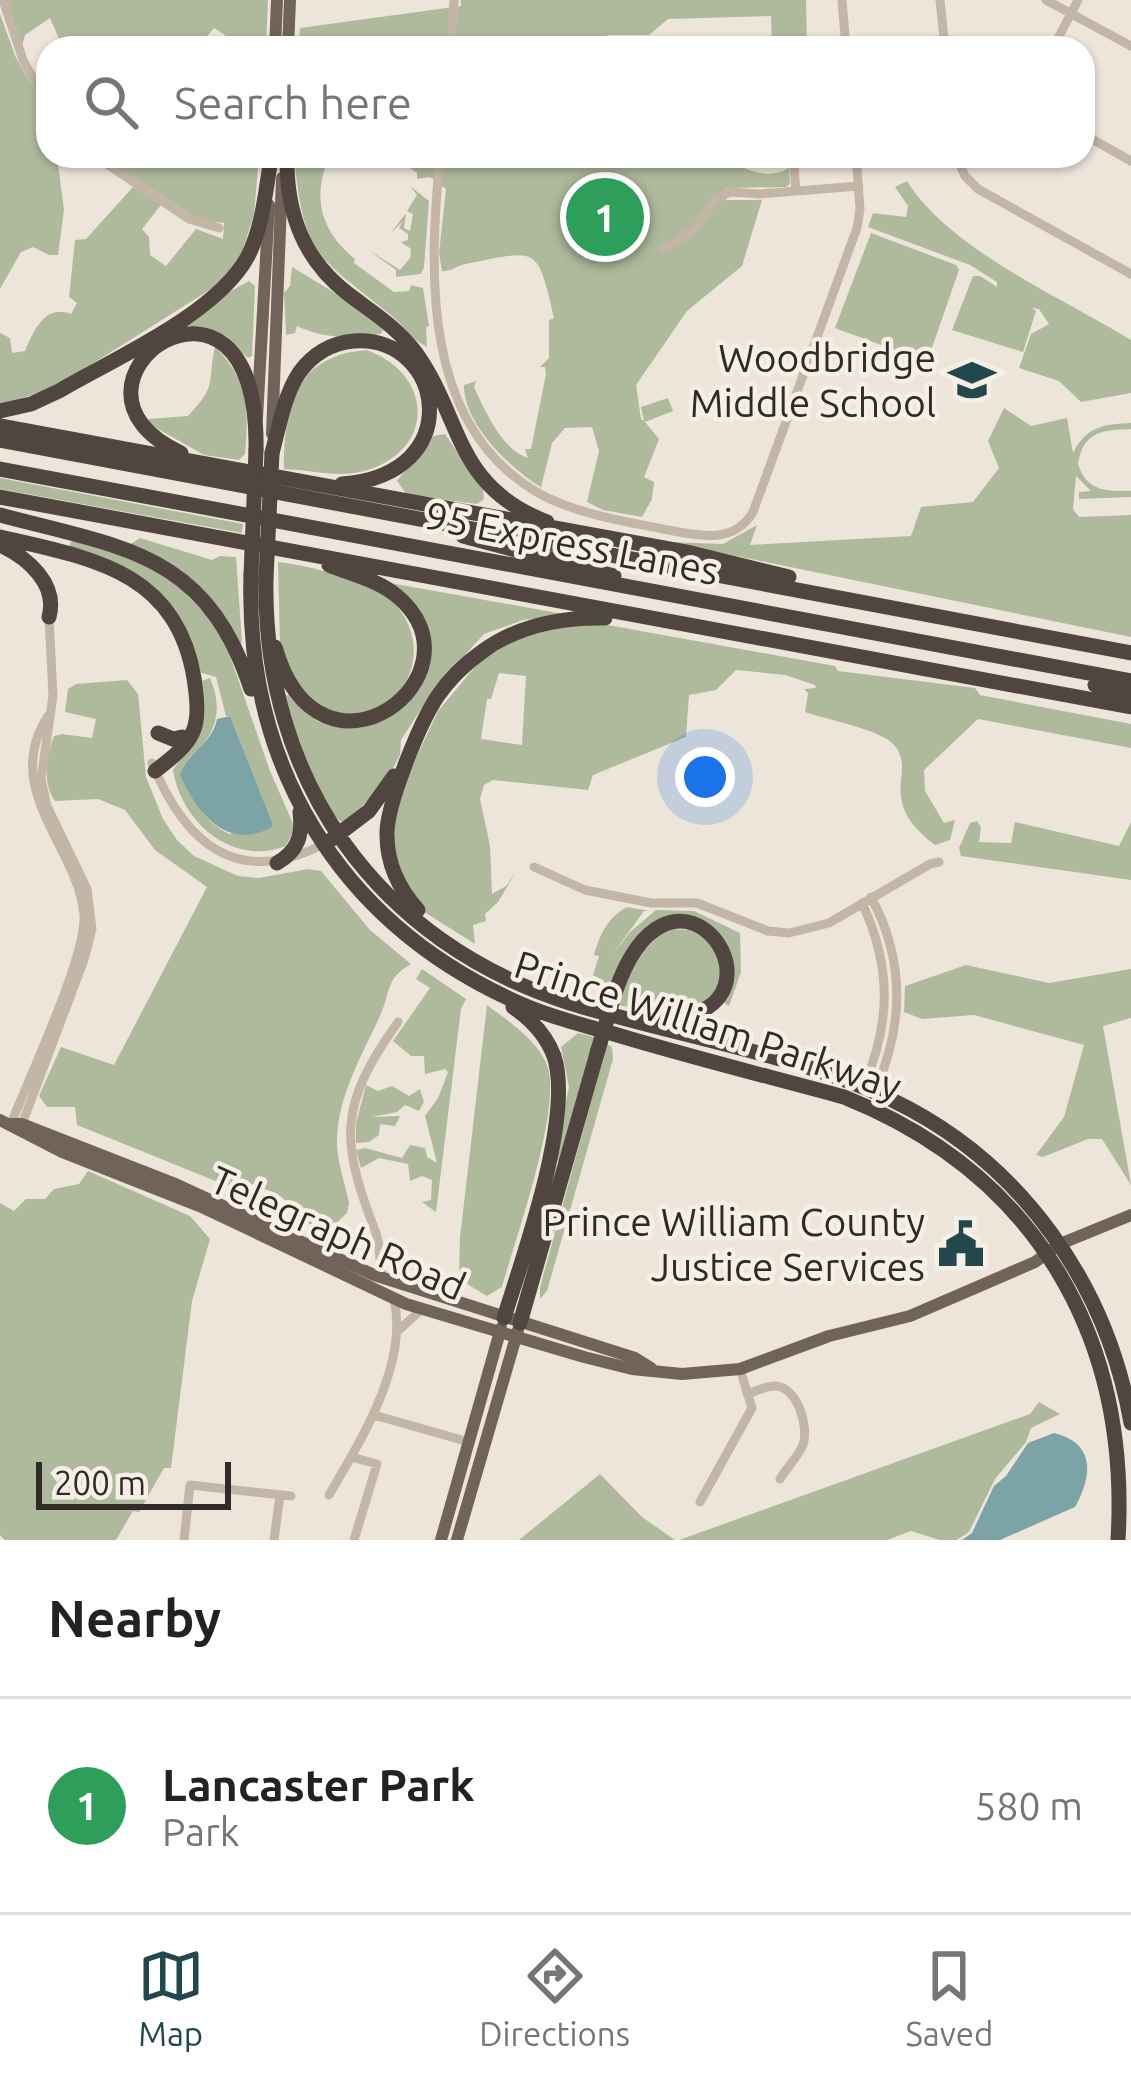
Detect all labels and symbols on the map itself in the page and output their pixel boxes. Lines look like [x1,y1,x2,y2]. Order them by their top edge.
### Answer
pin: 1 [566,172,644,262]
place label: Woodbridge Middle School [690,336,936,424]
school or university icon: Woodbridge Middle School [947,355,997,405]
street label: 95 Express Lanes [422,493,722,592]
your location [675,747,735,807]
street label: Prince William Parkway [509,942,907,1107]
street label: Telegraph Road [204,1157,472,1308]
place label: Prince William County Justice Services [542,1200,925,1288]
public building icon: Prince William County Justice Services [936,1219,986,1269]
scale bar [36,1456,231,1509]

